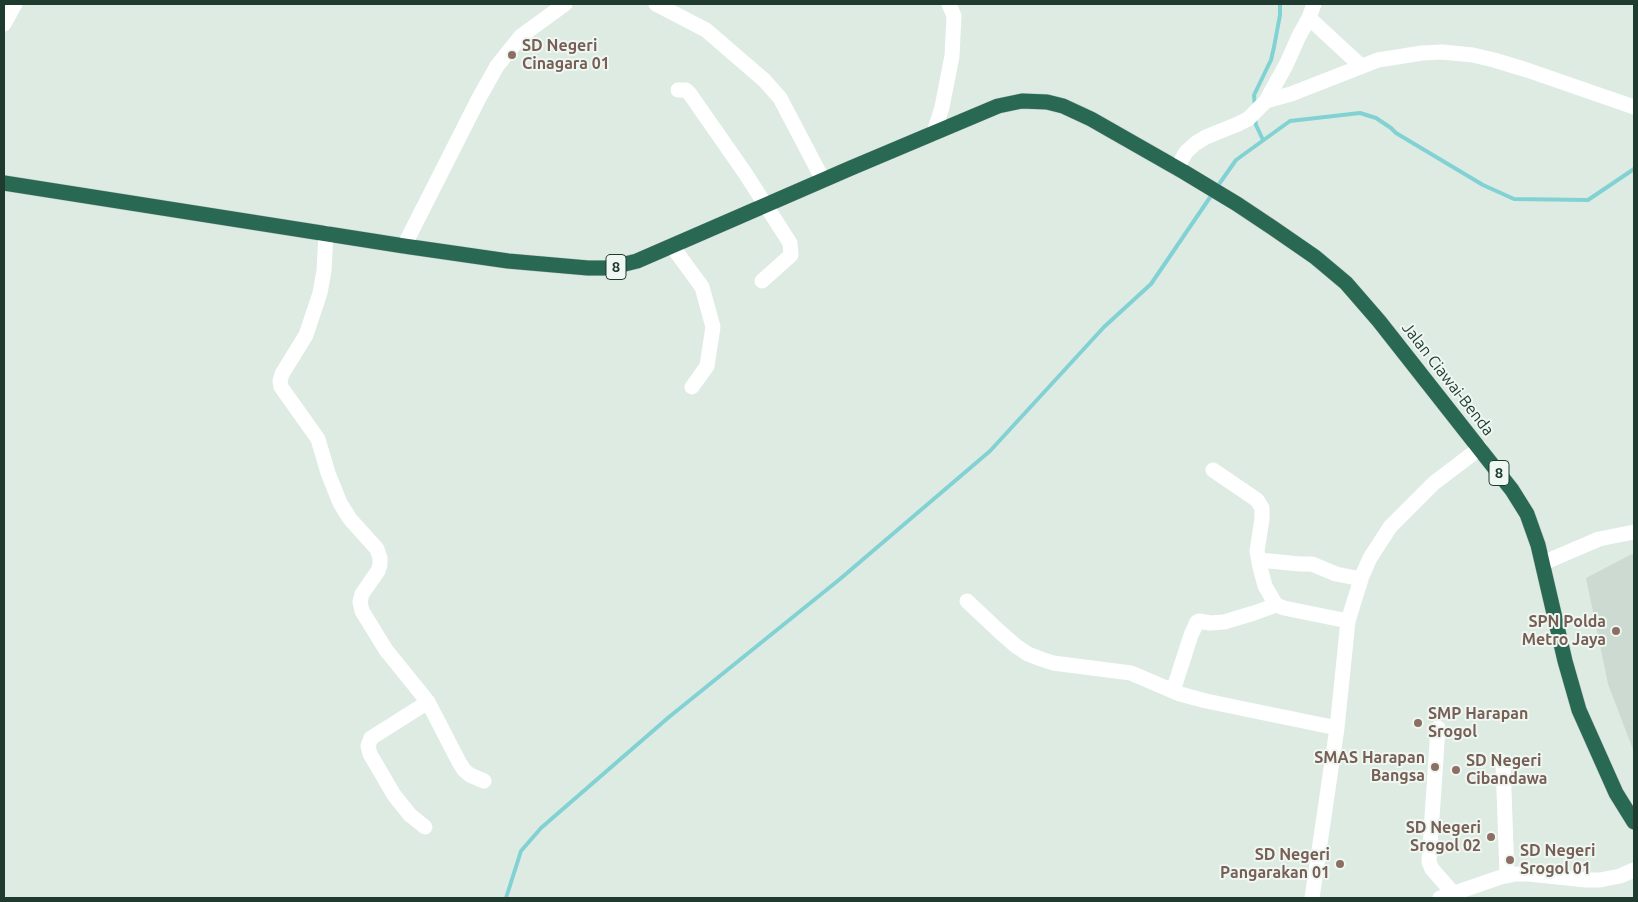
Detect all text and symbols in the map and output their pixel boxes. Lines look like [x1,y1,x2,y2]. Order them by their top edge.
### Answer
place label: SD Negeri Cinagara 01 [522,36,610,74]
marker: SD Negeri Cinagara 01 [506,49,518,61]
road number: 8 [606,254,626,280]
street label: Jalan Ciawai-Benda [1398,319,1498,439]
road number: 8 [1489,460,1509,486]
place label: SPN Polda Metro Jaya [1522,612,1606,650]
marker: SPN Polda Metro Jaya [1610,625,1622,637]
place label: SMP Harapan Srogol [1428,704,1528,742]
marker: SMP Harapan Srogol [1412,717,1424,729]
place label: SMAS Harapan Bangsa [1314,748,1425,786]
place label: SD Negeri Cibandawa [1466,751,1548,789]
marker: SMAS Harapan Bangsa [1429,761,1441,773]
marker: SD Negeri Cibandawa [1450,764,1462,776]
place label: SD Negeri Srogol 02 [1406,818,1481,856]
marker: SD Negeri Srogol 02 [1485,831,1497,843]
place label: SD Negeri Srogol 01 [1520,841,1595,879]
place label: SD Negeri Pangarakan 01 [1220,845,1330,883]
marker: SD Negeri Srogol 01 [1504,854,1516,866]
marker: SD Negeri Pangarakan 01 [1334,858,1346,870]

